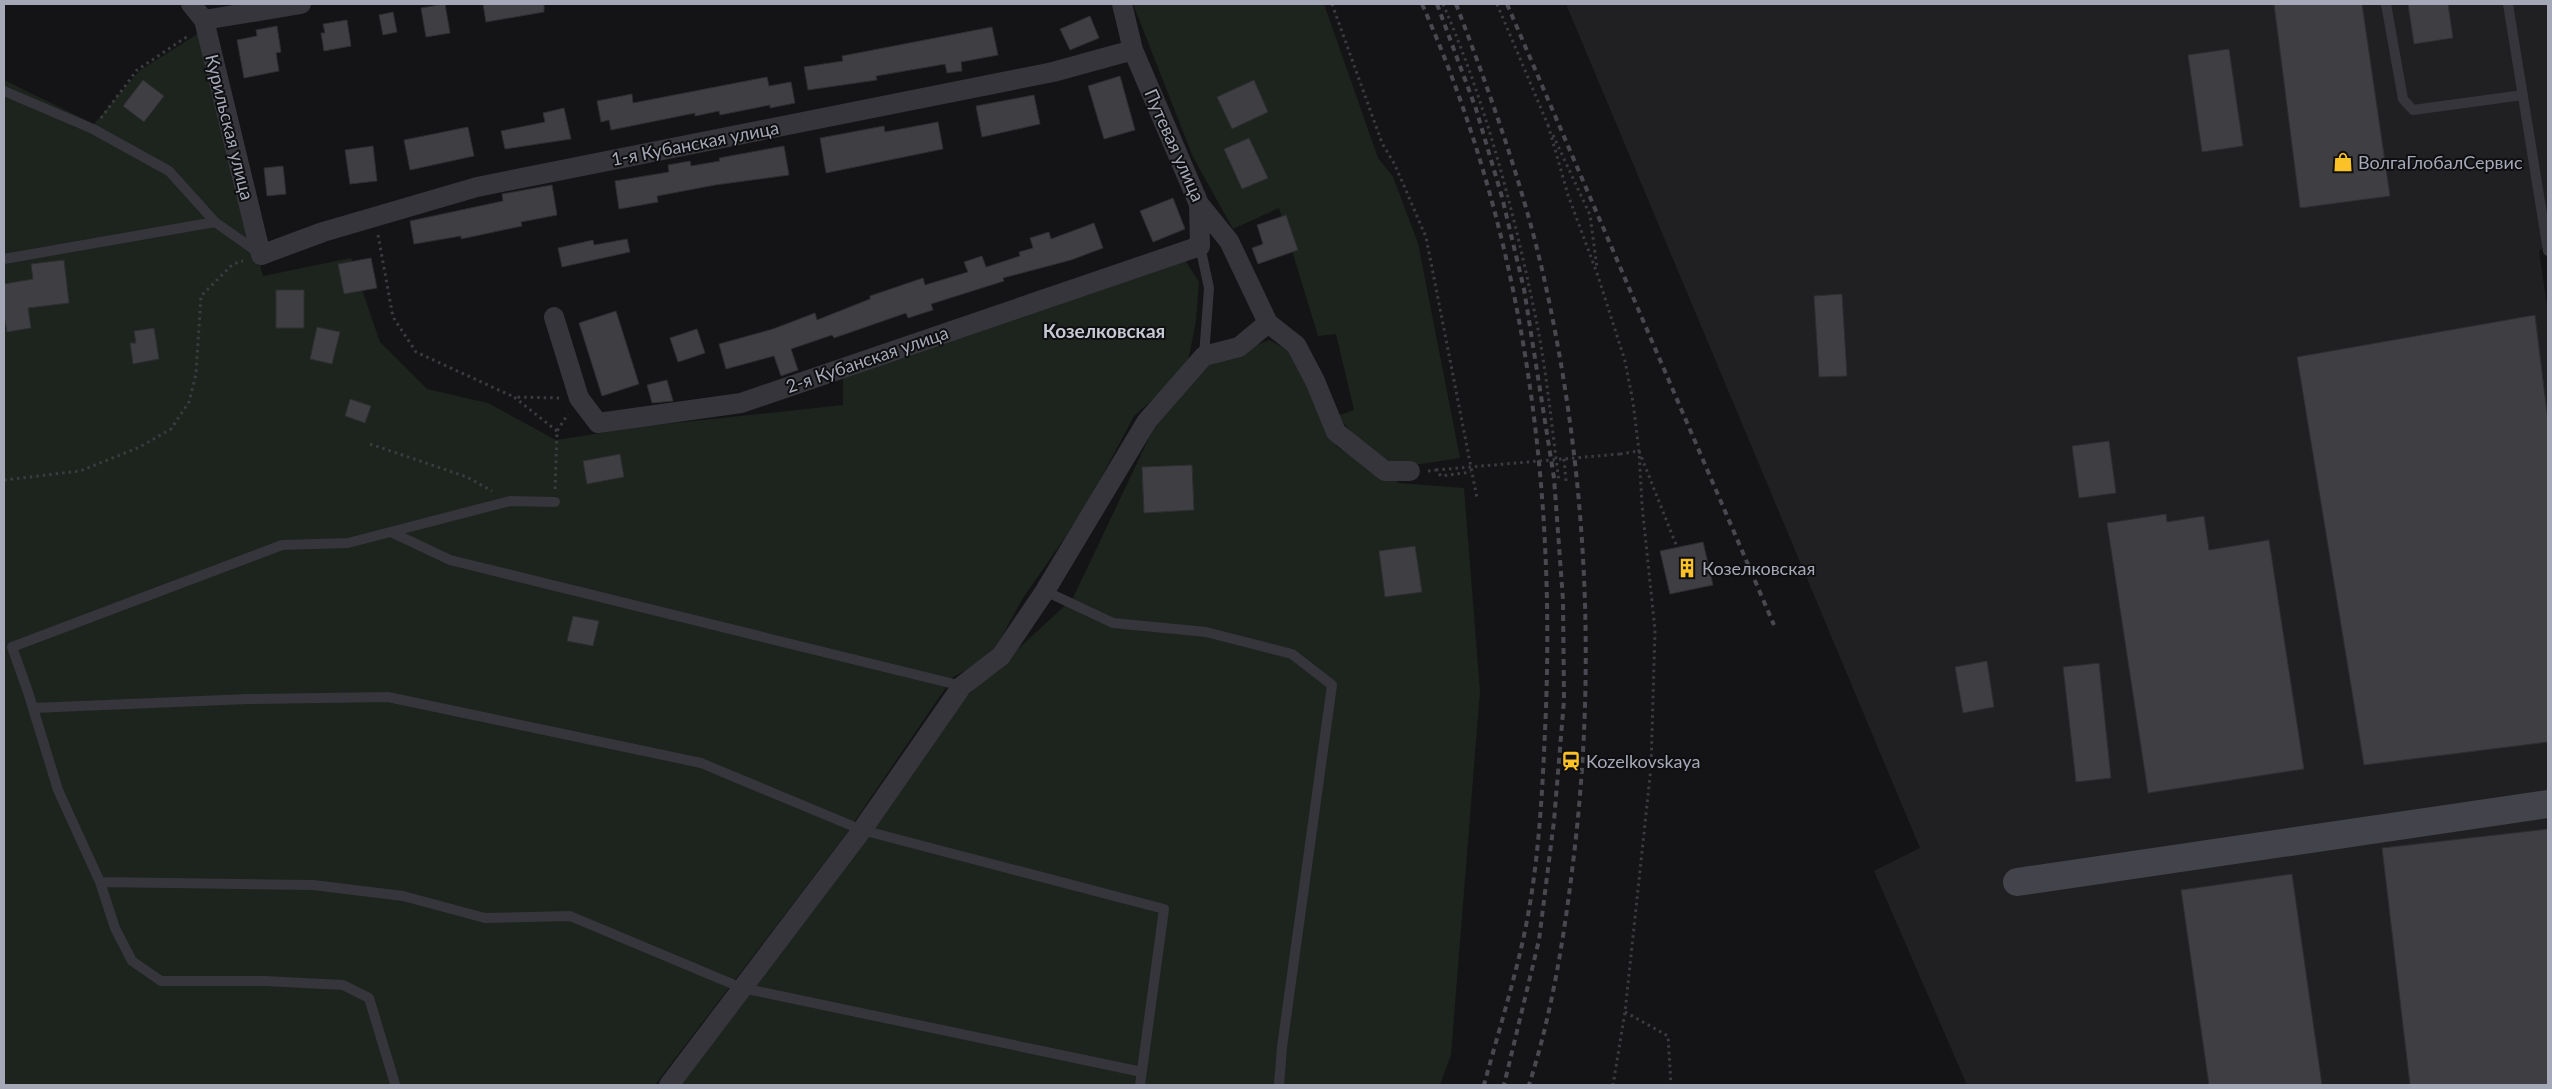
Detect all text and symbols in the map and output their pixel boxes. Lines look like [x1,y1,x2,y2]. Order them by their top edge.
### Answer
street label: Курильская улица [201,52,259,202]
street label: Путевая улица [1140,85,1210,205]
street label: 1-я Кубанская улица [609,116,781,170]
shop icon: ВолгаГлобалСервис [2332,151,2354,173]
place label: ВолгаГлобалСервис [2358,151,2523,173]
district label: Козелковская [1043,319,1165,342]
street label: 2-я Кубанская улица [783,321,951,397]
building icon: Козелковская [1676,557,1698,579]
place label: Козелковская [1702,557,1815,579]
station icon: Kozelkovskaya [1560,750,1582,772]
place label: Kozelkovskaya [1586,750,1700,772]

